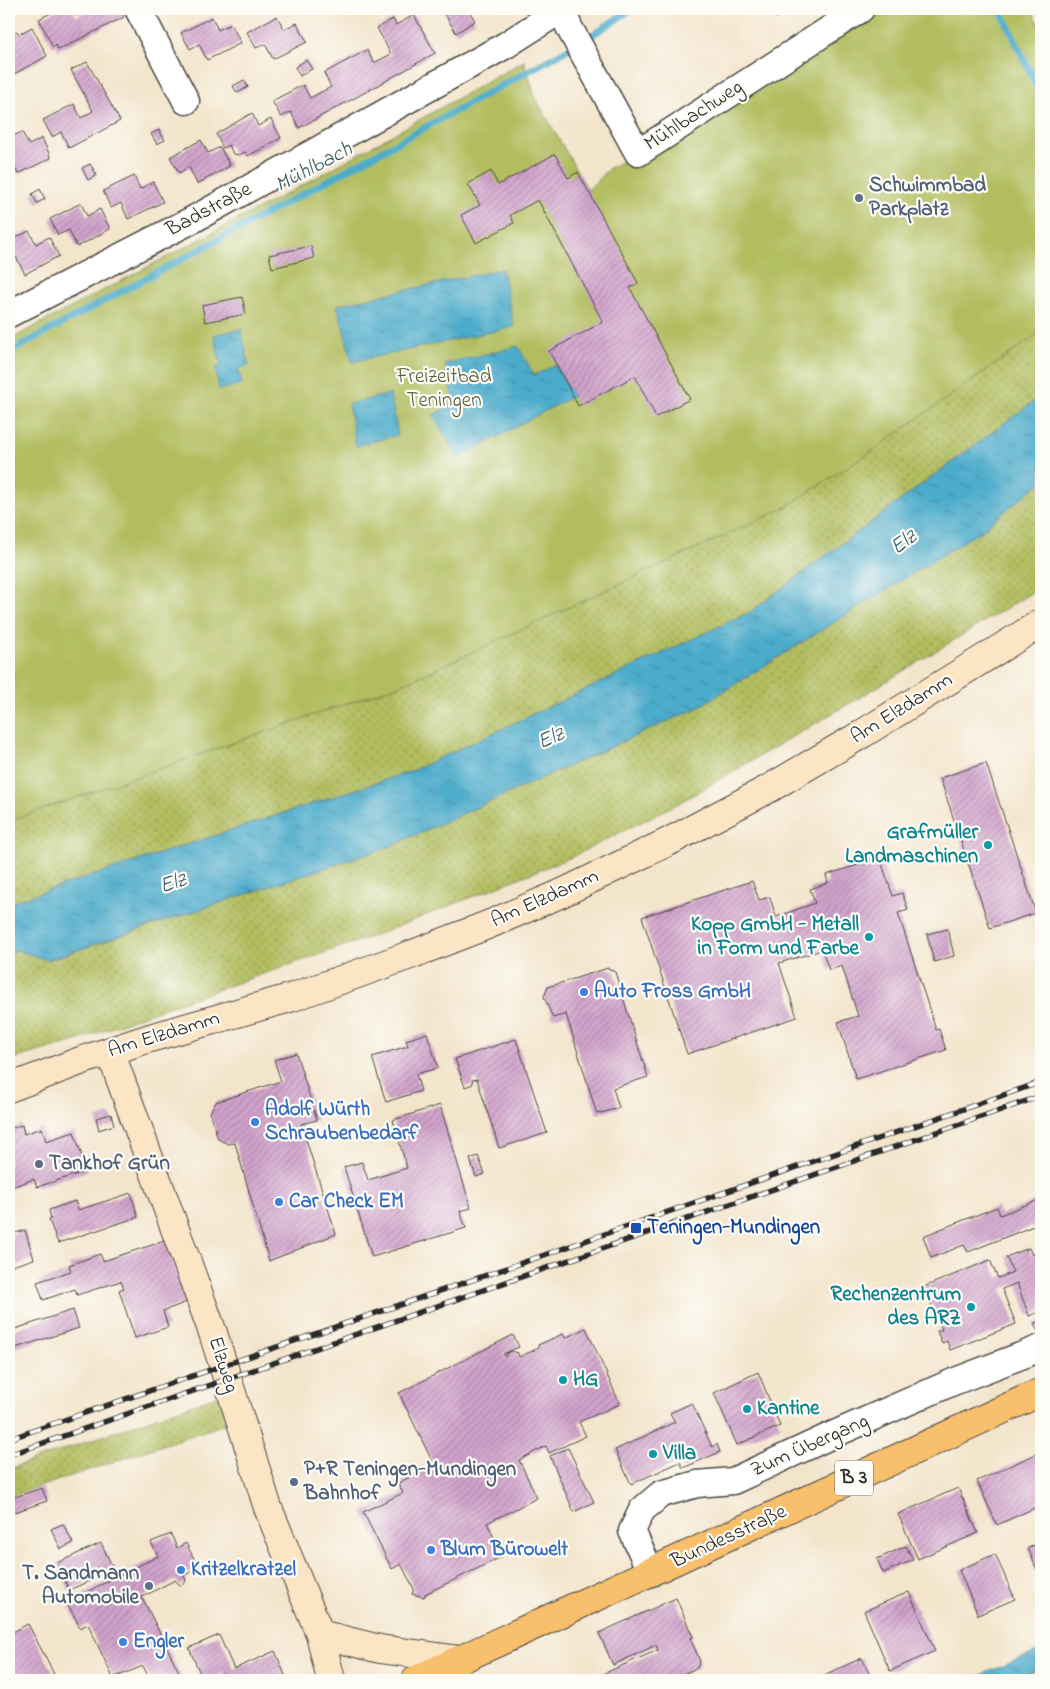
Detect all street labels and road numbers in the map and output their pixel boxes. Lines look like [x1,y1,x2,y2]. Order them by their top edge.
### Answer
street label: Mühlbachweg [639,73,750,161]
street label: Badstraße [160,175,258,246]
street label: Am Elzdamm [845,666,959,752]
street label: Am Elzdamm [486,862,604,936]
street label: Am Elzdamm [104,1004,224,1066]
street label: Elzweg [198,1333,246,1398]
street label: Zum Übergang [746,1407,875,1487]
road number: B 3 [835,1460,873,1496]
street label: Bundesstraße [665,1497,792,1577]

